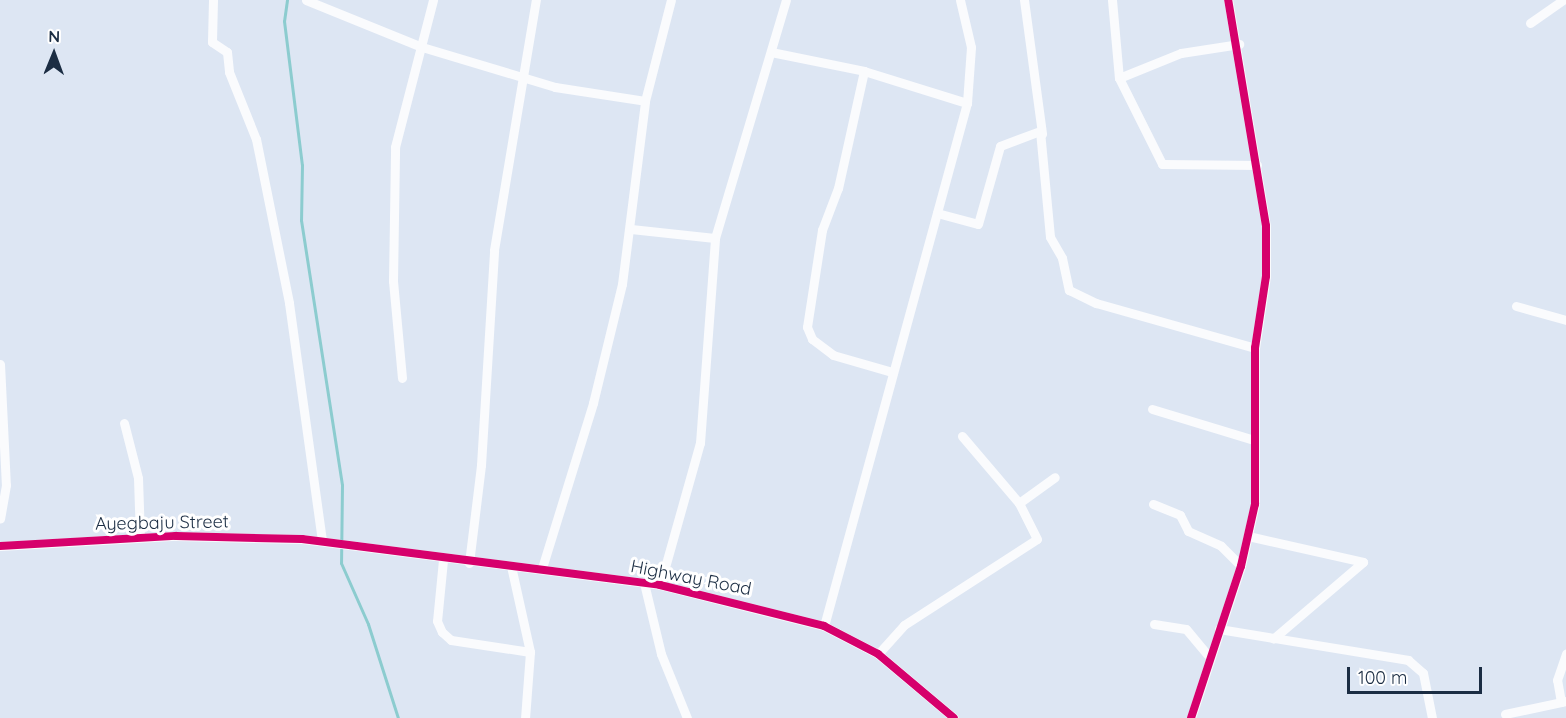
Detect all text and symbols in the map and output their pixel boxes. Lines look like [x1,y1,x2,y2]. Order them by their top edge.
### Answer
north arrow [24,24,84,84]
text: N [48,26,60,46]
street label: Ayegbaju Street [95,511,229,535]
street label: Highway Road [629,556,753,600]
scale bar [1350,655,1485,693]
text: 100 m [1358,666,1407,689]

